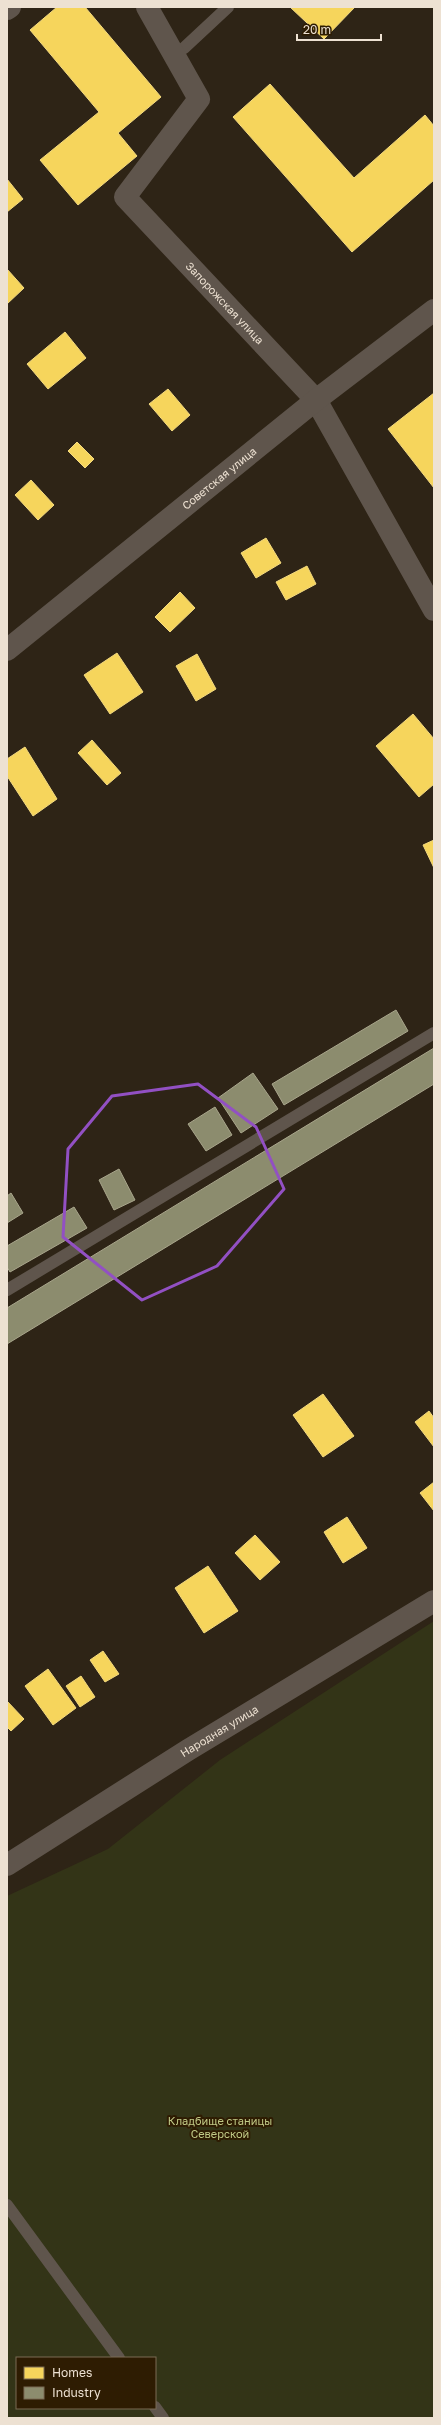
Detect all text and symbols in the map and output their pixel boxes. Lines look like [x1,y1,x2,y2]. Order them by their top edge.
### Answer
scale bar [297,16,381,42]
text: 20 m [303,22,331,37]
street label: Запорожская улица [183,259,267,346]
street label: Советская улица [179,444,259,512]
street label: Народная улица [178,1702,260,1759]
park label: Кладбище станицы Северской [168,2114,272,2140]
legend [16,2357,156,2409]
text: Homes [52,2365,92,2380]
text: Industry [52,2385,101,2400]

